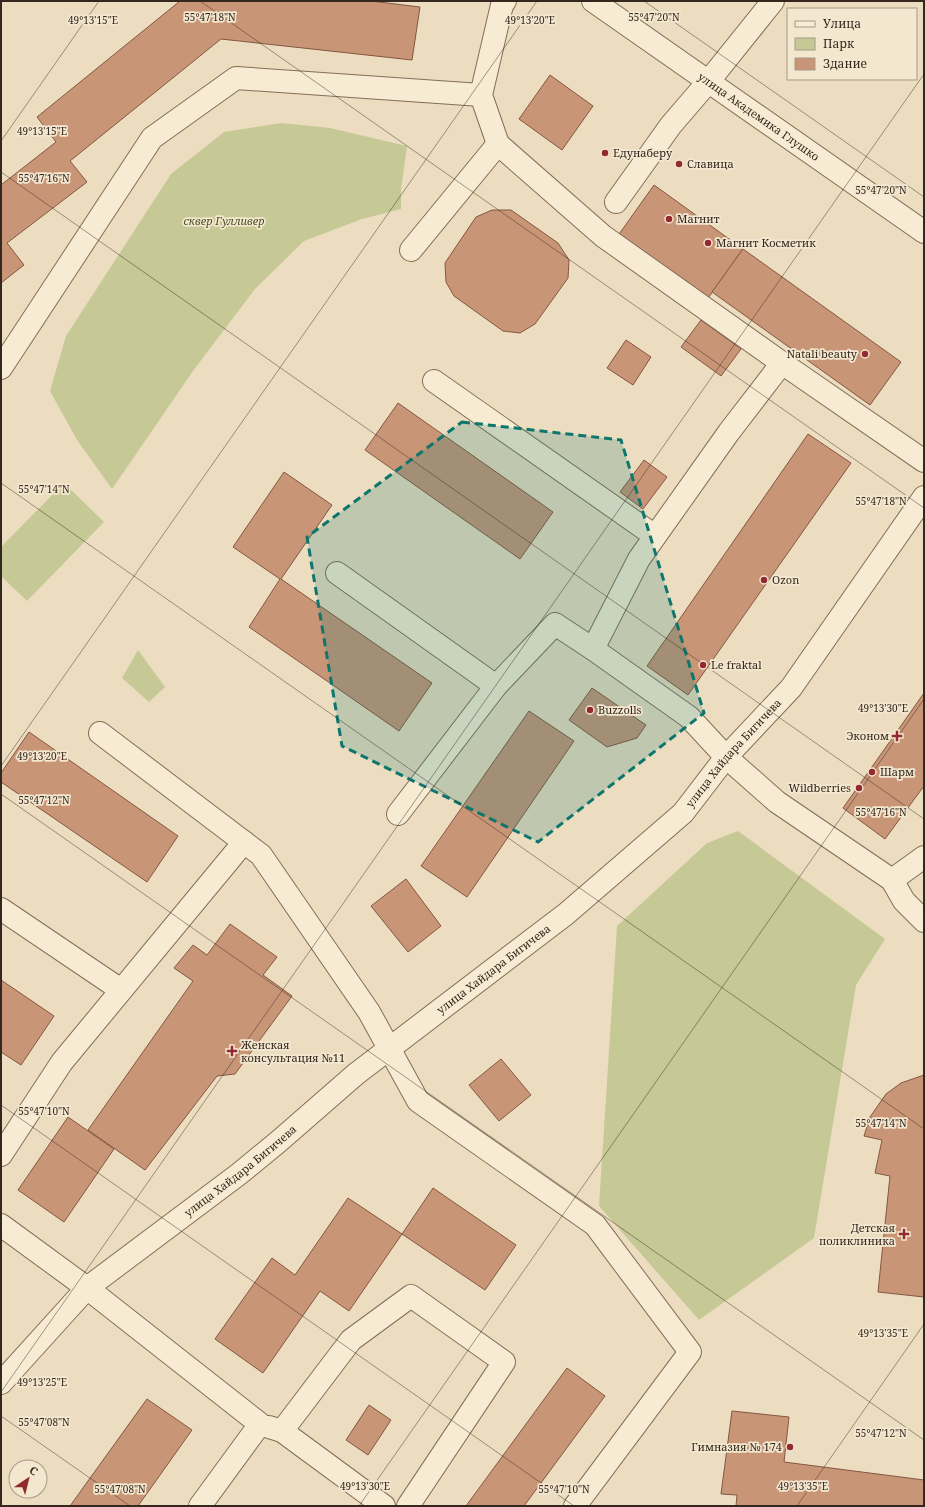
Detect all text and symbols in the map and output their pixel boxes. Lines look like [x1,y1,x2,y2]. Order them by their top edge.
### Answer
legend [787,8,917,80]
text: 55°47'18"N [184,10,236,24]
text: 55°47'20"N [628,10,680,24]
text: 49°13'15"E [68,13,118,27]
text: 49°13'20"E [505,13,555,27]
text: Улица [823,15,861,32]
text: Парк [823,35,855,52]
text: Здание [823,55,867,72]
street label: улица Академика Глушко [695,69,823,164]
text: 49°13'15"E [17,124,67,138]
place label: Едунаберу [613,145,673,160]
marker: Едунаберу [600,148,610,158]
place label: Славица [687,156,734,171]
marker: Славица [674,159,684,169]
text: 55°47'16"N [18,171,70,185]
text: 55°47'20"N [855,183,907,197]
place label: Магнит [677,211,720,226]
park label: сквер Гулливер [183,213,265,228]
marker: Магнит [664,214,674,224]
place label: Магнит Косметик [716,235,816,250]
marker: Магнит Косметик [703,238,713,248]
place label: Natali beauty [787,346,858,361]
marker: Natali beauty [860,349,870,359]
text: 55°47'14"N [18,482,70,496]
text: 55°47'18"N [855,494,907,508]
place label: Ozon [772,572,799,587]
marker: Ozon [759,575,769,585]
place label: Le fraktal [711,657,762,672]
marker: Le fraktal [698,660,708,670]
street label: улица Хайдара Бигичева [682,695,784,810]
text: 49°13'30"E [858,701,908,715]
place label: Buzzolls [598,702,642,717]
marker: Buzzolls [585,705,595,715]
place label: Эконом [846,728,889,743]
marker: Эконом [892,731,902,741]
text: 49°13'20"E [17,749,67,763]
place label: Шарм [880,764,914,779]
marker: Шарм [867,767,877,777]
place label: Wildberries [788,780,851,795]
marker: Wildberries [854,783,864,793]
text: 55°47'12"N [18,793,70,807]
text: 55°47'16"N [855,805,907,819]
street label: улица Хайдара Бигичева [433,921,553,1017]
place label: Женская консультация №11 [240,1037,345,1065]
marker: Женская консультация №11 [226,1045,238,1057]
text: 55°47'10"N [18,1104,70,1118]
text: 55°47'14"N [855,1116,907,1130]
street label: улица Хайдара Бигичева [181,1121,299,1220]
place label: Детская поликлиника [819,1220,895,1248]
marker: Детская поликлиника [898,1228,910,1240]
text: 49°13'35"E [858,1326,908,1340]
text: 49°13'25"E [17,1375,67,1389]
text: 55°47'08"N [18,1415,70,1429]
text: 55°47'12"N [855,1426,907,1440]
place label: Гимназия № 174 [691,1439,782,1454]
marker: Гимназия № 174 [785,1442,795,1452]
north arrow [8,1459,48,1499]
text: С [27,1462,41,1479]
text: 49°13'30"E [340,1479,390,1493]
text: 49°13'35"E [778,1479,828,1493]
text: 55°47'08"N [94,1482,146,1496]
text: 55°47'10"N [538,1482,590,1496]

